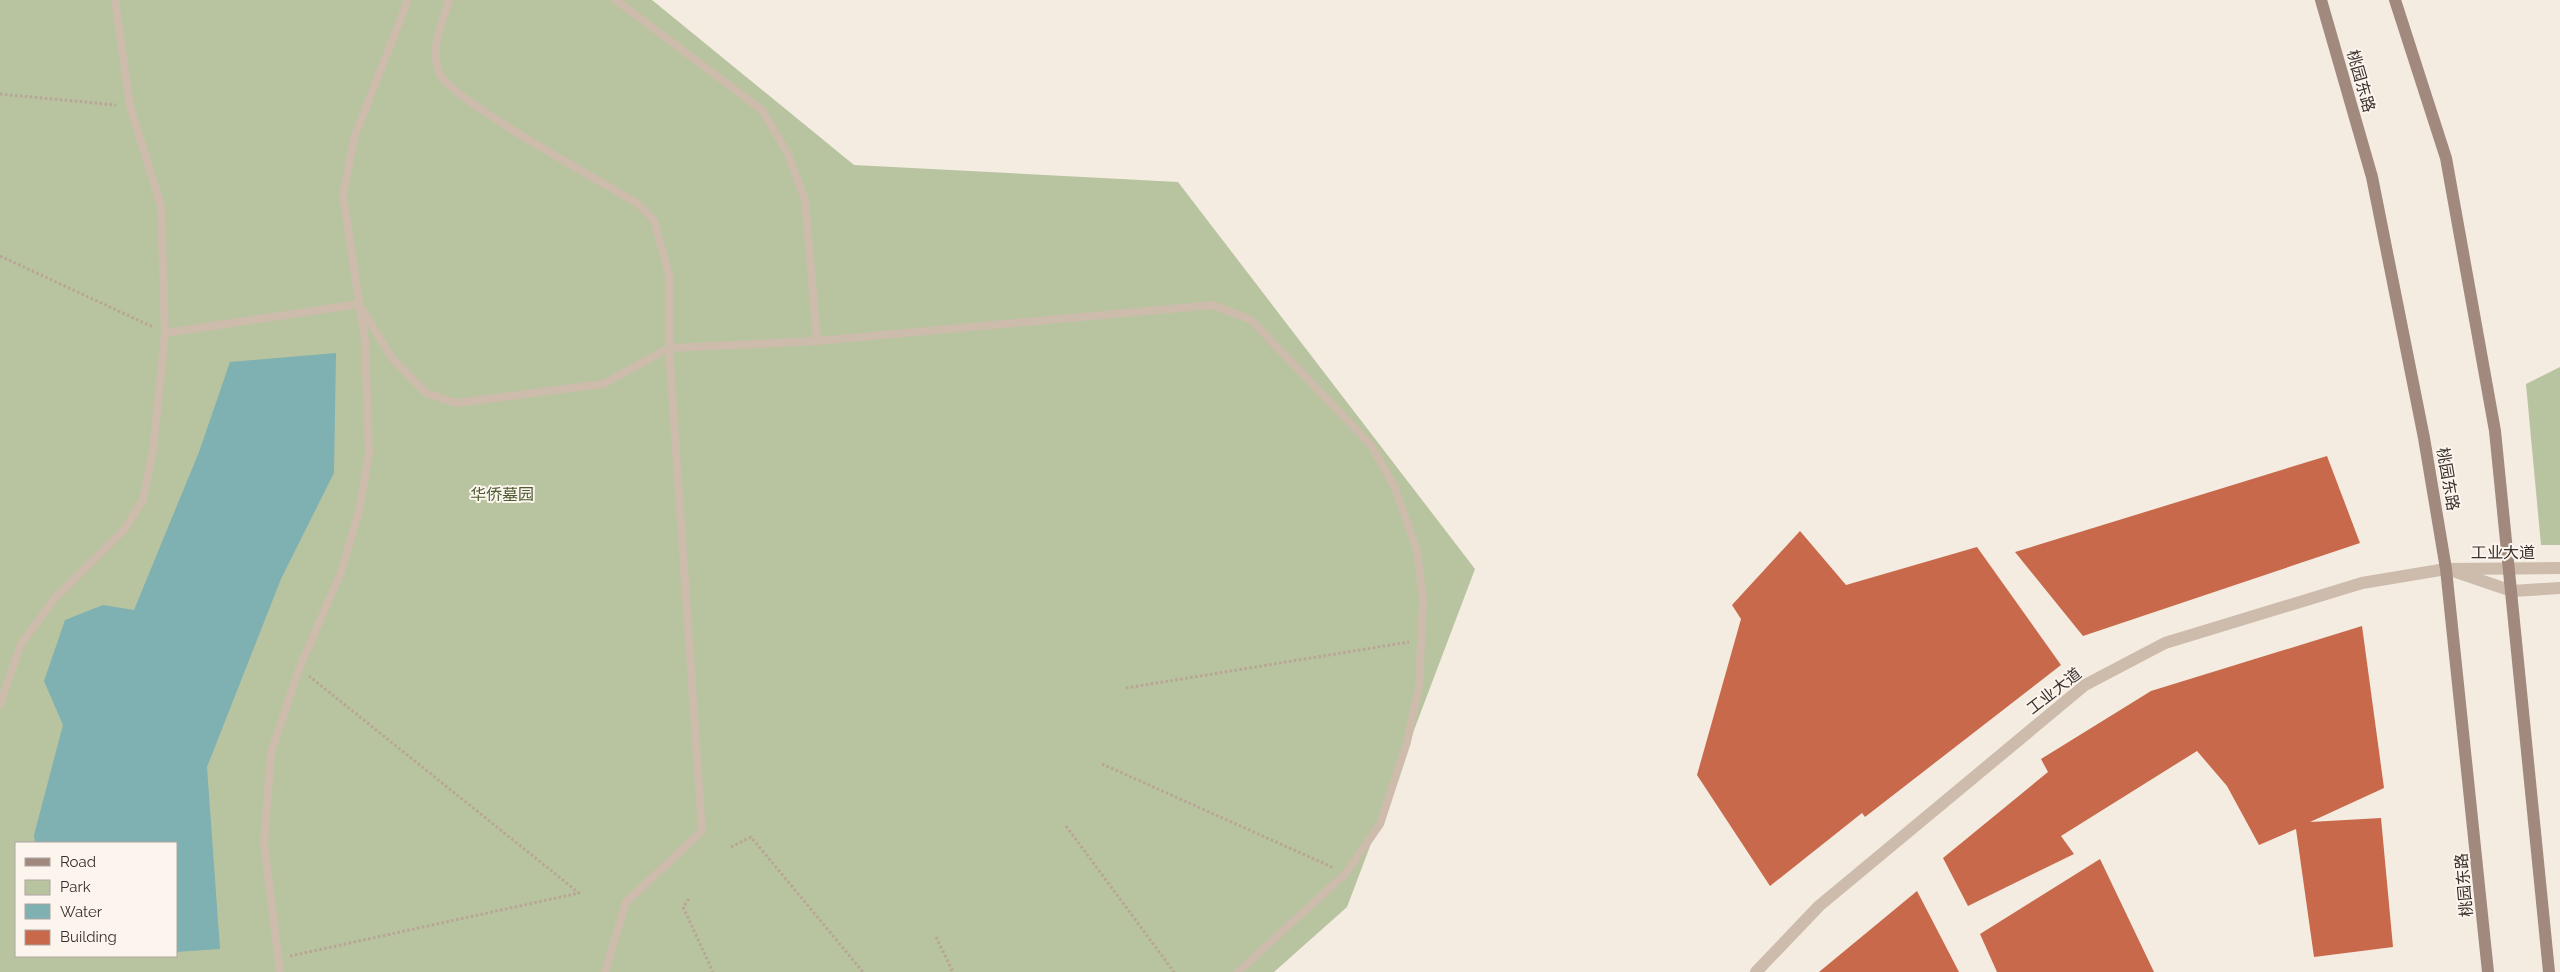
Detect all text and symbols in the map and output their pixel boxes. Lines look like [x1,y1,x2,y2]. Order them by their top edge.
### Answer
street label: 桃园东路 [2343,48,2379,114]
street label: 桃园东路 [2433,446,2463,512]
park label: 华侨墓园 [470,485,534,504]
street label: 工业大道 [2471,543,2535,562]
street label: 工业大道 [2023,664,2085,718]
legend [15,842,178,957]
street label: 桃园东路 [2452,852,2476,918]
text: Road [60,853,96,871]
text: Park [60,878,91,896]
text: Water [60,903,103,921]
text: Building [60,928,117,946]

